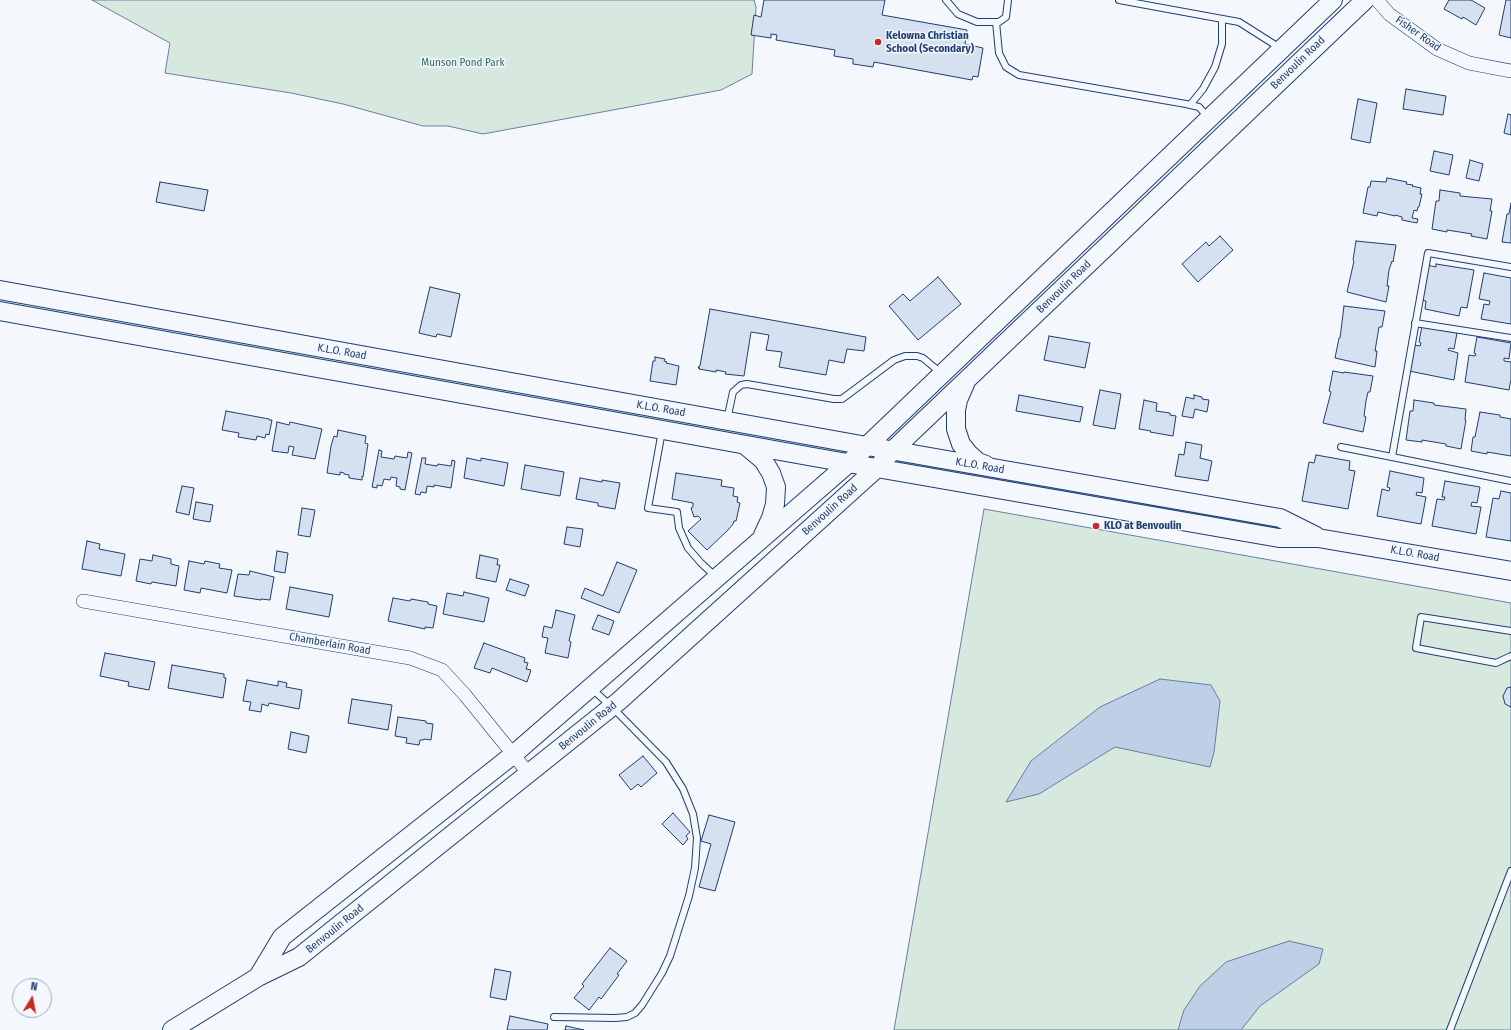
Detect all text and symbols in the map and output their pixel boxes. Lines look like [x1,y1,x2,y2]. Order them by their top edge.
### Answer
street label: Fisher Road [1393,14,1443,54]
place label: Kelowna Christian School (Secondary) [886,29,974,55]
street label: Benvoulin Road [1268,34,1328,92]
marker: Kelowna Christian School (Secondary) [873,37,883,47]
park label: Munson Pond Park [421,56,505,70]
street label: Benvoulin Road [1034,258,1094,316]
street label: K.L.O. Road [316,341,368,363]
street label: K.L.O. Road [635,398,687,420]
street label: K.L.O. Road [954,455,1006,477]
street label: Benvoulin Road [799,482,861,538]
place label: KLO at Benvoulin [1104,519,1182,533]
marker: KLO at Benvoulin [1091,521,1101,531]
street label: K.L.O. Road [1389,543,1441,565]
street label: Chamberlain Road [288,630,372,658]
street label: Benvoulin Road [556,699,620,753]
street label: Benvoulin Road [303,902,367,956]
north arrow [12,978,52,1018]
text: N [30,980,38,994]

